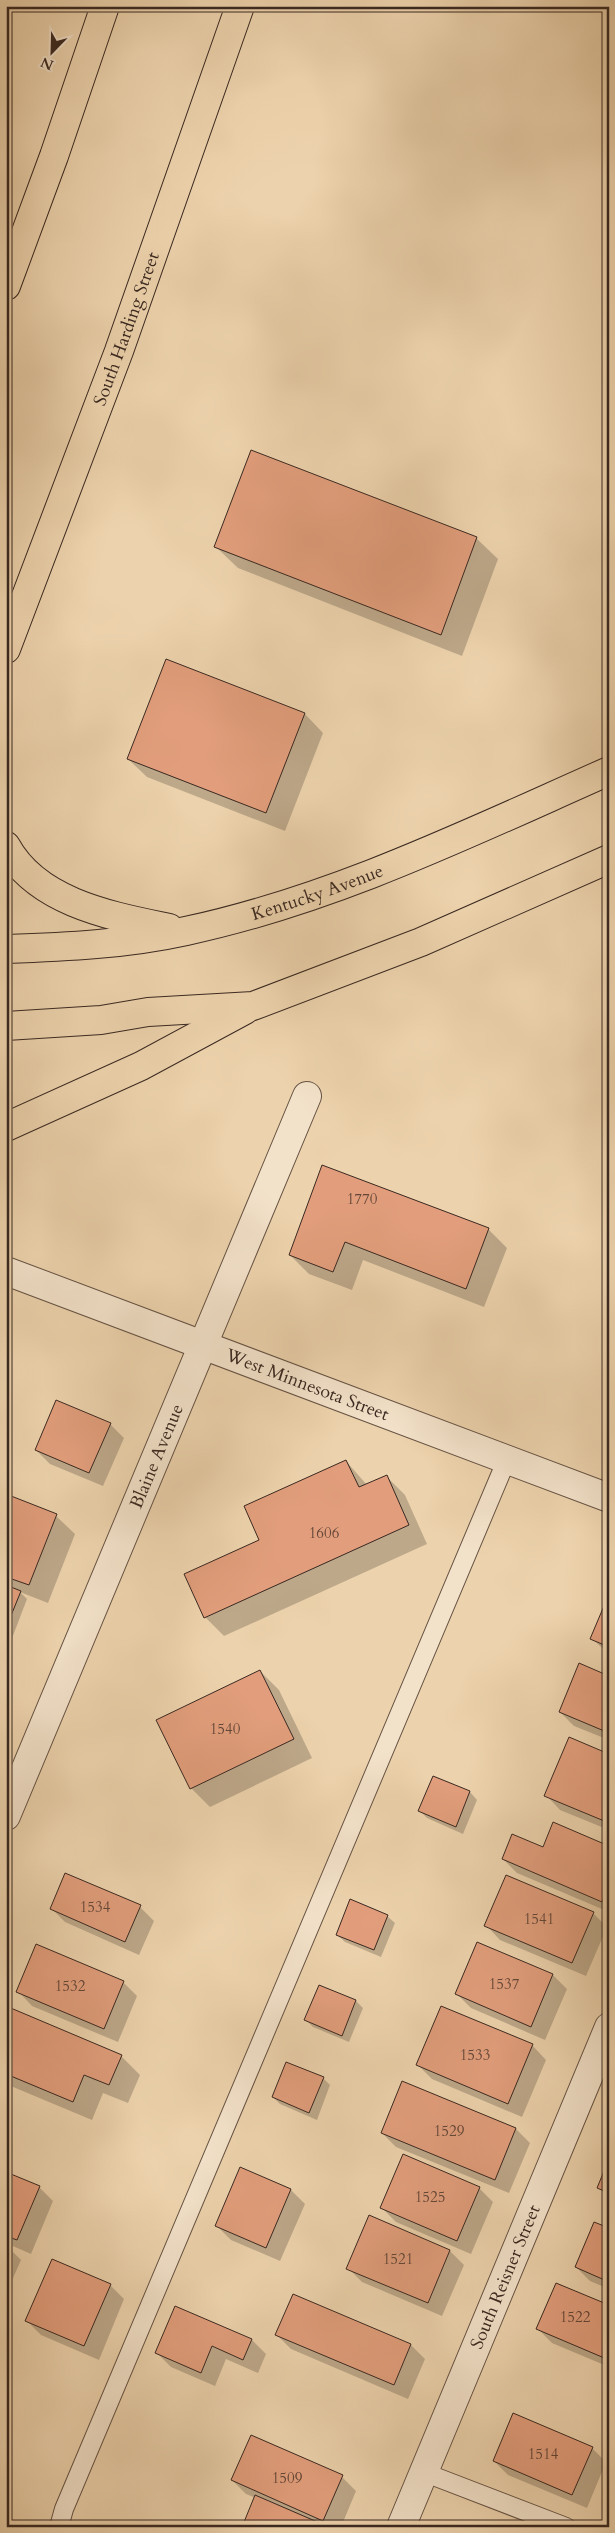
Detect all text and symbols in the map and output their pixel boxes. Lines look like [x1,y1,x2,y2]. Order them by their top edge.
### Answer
north arrow [28,28,78,78]
text: N [38,52,56,75]
street label: South Harding Street [87,248,165,409]
street label: Kentucky Avenue [248,858,387,927]
house number: 1770 [347,1189,378,1209]
street label: West Minnesota Street [221,1342,393,1427]
street label: Blaine Avenue [123,1400,189,1512]
house number: 1606 [309,1523,340,1543]
house number: 1540 [210,1719,241,1739]
house number: 1534 [80,1897,111,1917]
house number: 1541 [524,1909,554,1929]
house number: 1537 [489,1974,520,1994]
house number: 1532 [55,1976,86,1996]
house number: 1533 [460,2045,490,2065]
house number: 1529 [434,2121,465,2141]
house number: 1525 [415,2187,445,2207]
street label: South Reisner Street [464,2201,546,2353]
house number: 1521 [383,2249,413,2269]
house number: 1522 [560,2307,591,2327]
house number: 1514 [528,2444,559,2464]
house number: 1509 [272,2468,303,2488]

